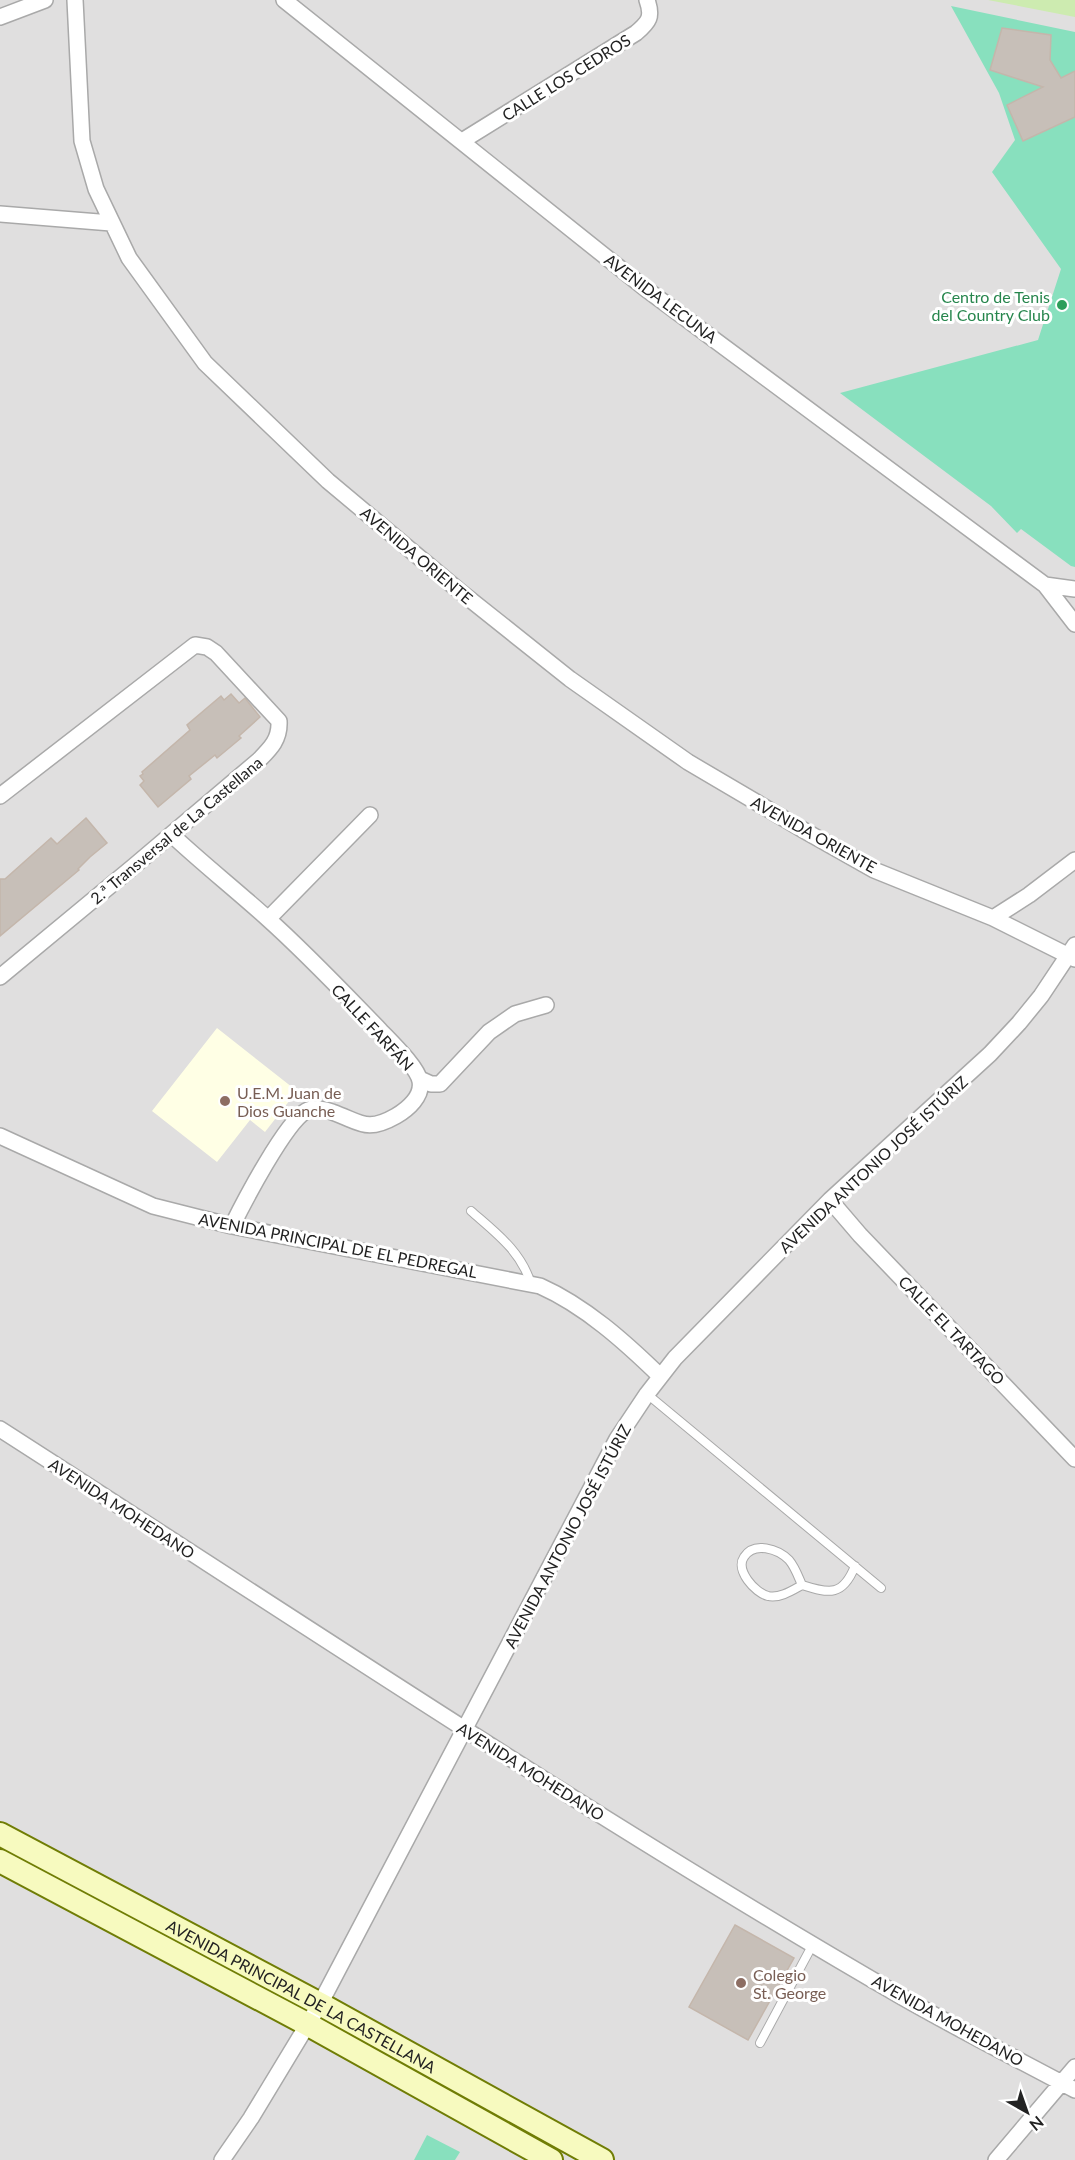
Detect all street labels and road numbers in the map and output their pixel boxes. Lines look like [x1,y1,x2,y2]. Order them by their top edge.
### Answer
street label: CALLE LOS CEDROS [498,30,634,124]
street label: AVENIDA LECUNA [601,250,721,347]
street label: AVENIDA ORIENTE [357,503,477,607]
street label: 2.ª Transversal de La Castellana [86,752,266,908]
street label: AVENIDA ORIENTE [748,792,880,876]
street label: CALLE FARFÁN [328,980,418,1074]
street label: AVENIDA ANTONIO JOSÉ ISTÚRIZ [775,1071,971,1256]
street label: AVENIDA PRINCIPAL DE EL PEDREGAL [197,1209,479,1281]
street label: CALLE EL TARTAGO [895,1272,1009,1389]
street label: AVENIDA ANTONIO JOSÉ ISTÚRIZ [500,1421,634,1651]
street label: AVENIDA MOHEDANO [46,1454,199,1562]
street label: AVENIDA MOHEDANO [454,1718,608,1824]
street label: AVENIDA PRINCIPAL DE LA CASTELLANA [164,1915,440,2076]
street label: AVENIDA MOHEDANO [869,1971,1027,2070]

